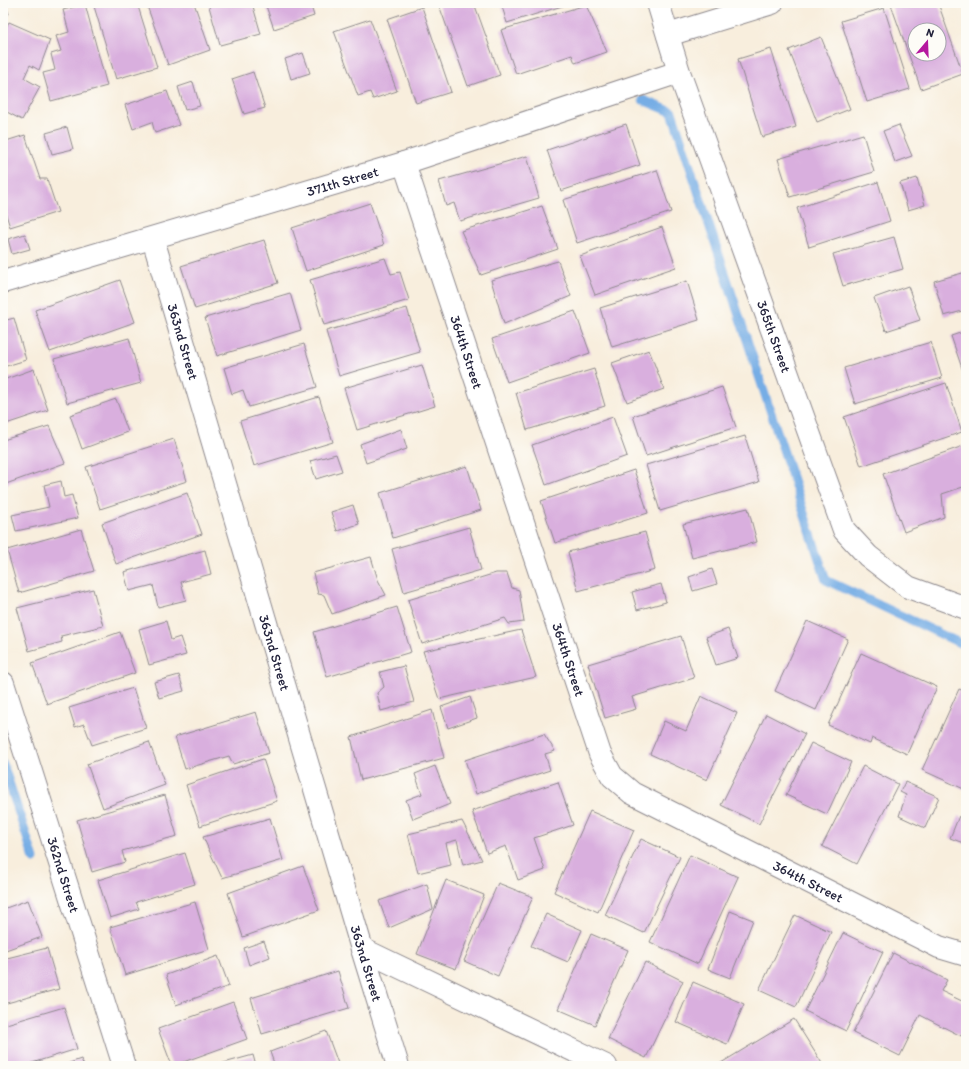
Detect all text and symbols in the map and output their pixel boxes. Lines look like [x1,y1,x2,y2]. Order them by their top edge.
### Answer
north arrow [907,22,947,62]
text: N [924,26,936,40]
street label: 371th Street [304,163,380,200]
street label: 365th Street [753,298,795,375]
street label: 363nd Street [164,302,202,382]
street label: 364th Street [447,313,487,391]
street label: 363nd Street [255,612,294,693]
street label: 364th Street [549,621,589,698]
street label: 362nd Street [44,835,83,915]
street label: 364th Street [770,857,846,906]
street label: 363nd Street [347,923,386,1003]

